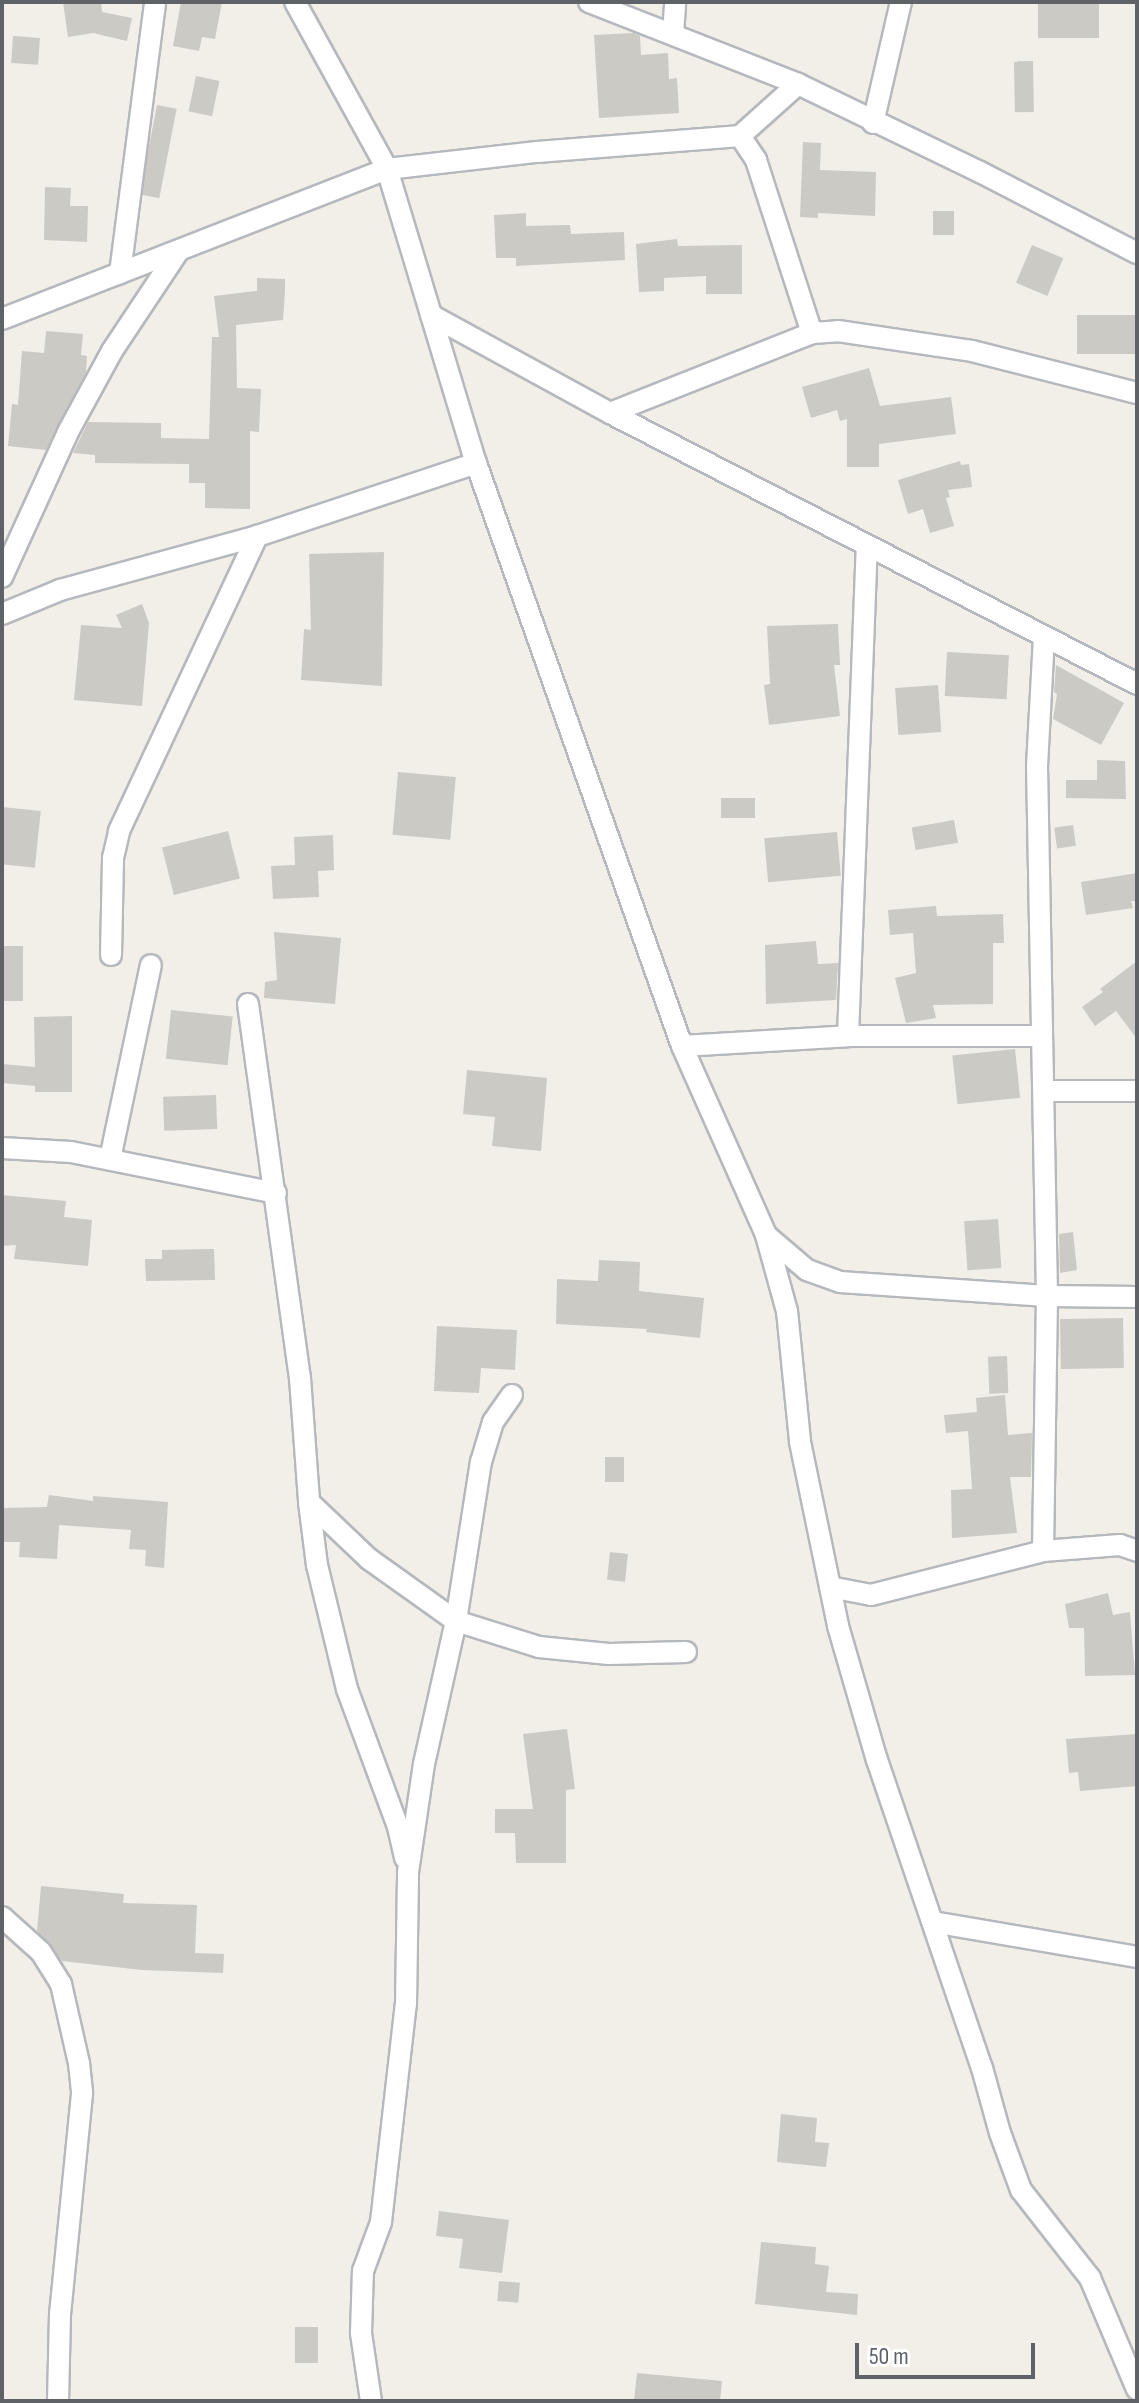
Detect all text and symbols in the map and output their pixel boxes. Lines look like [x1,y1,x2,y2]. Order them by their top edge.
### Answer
scale bar [859,2327,1039,2377]
text: 50 m [869,2342,909,2371]

